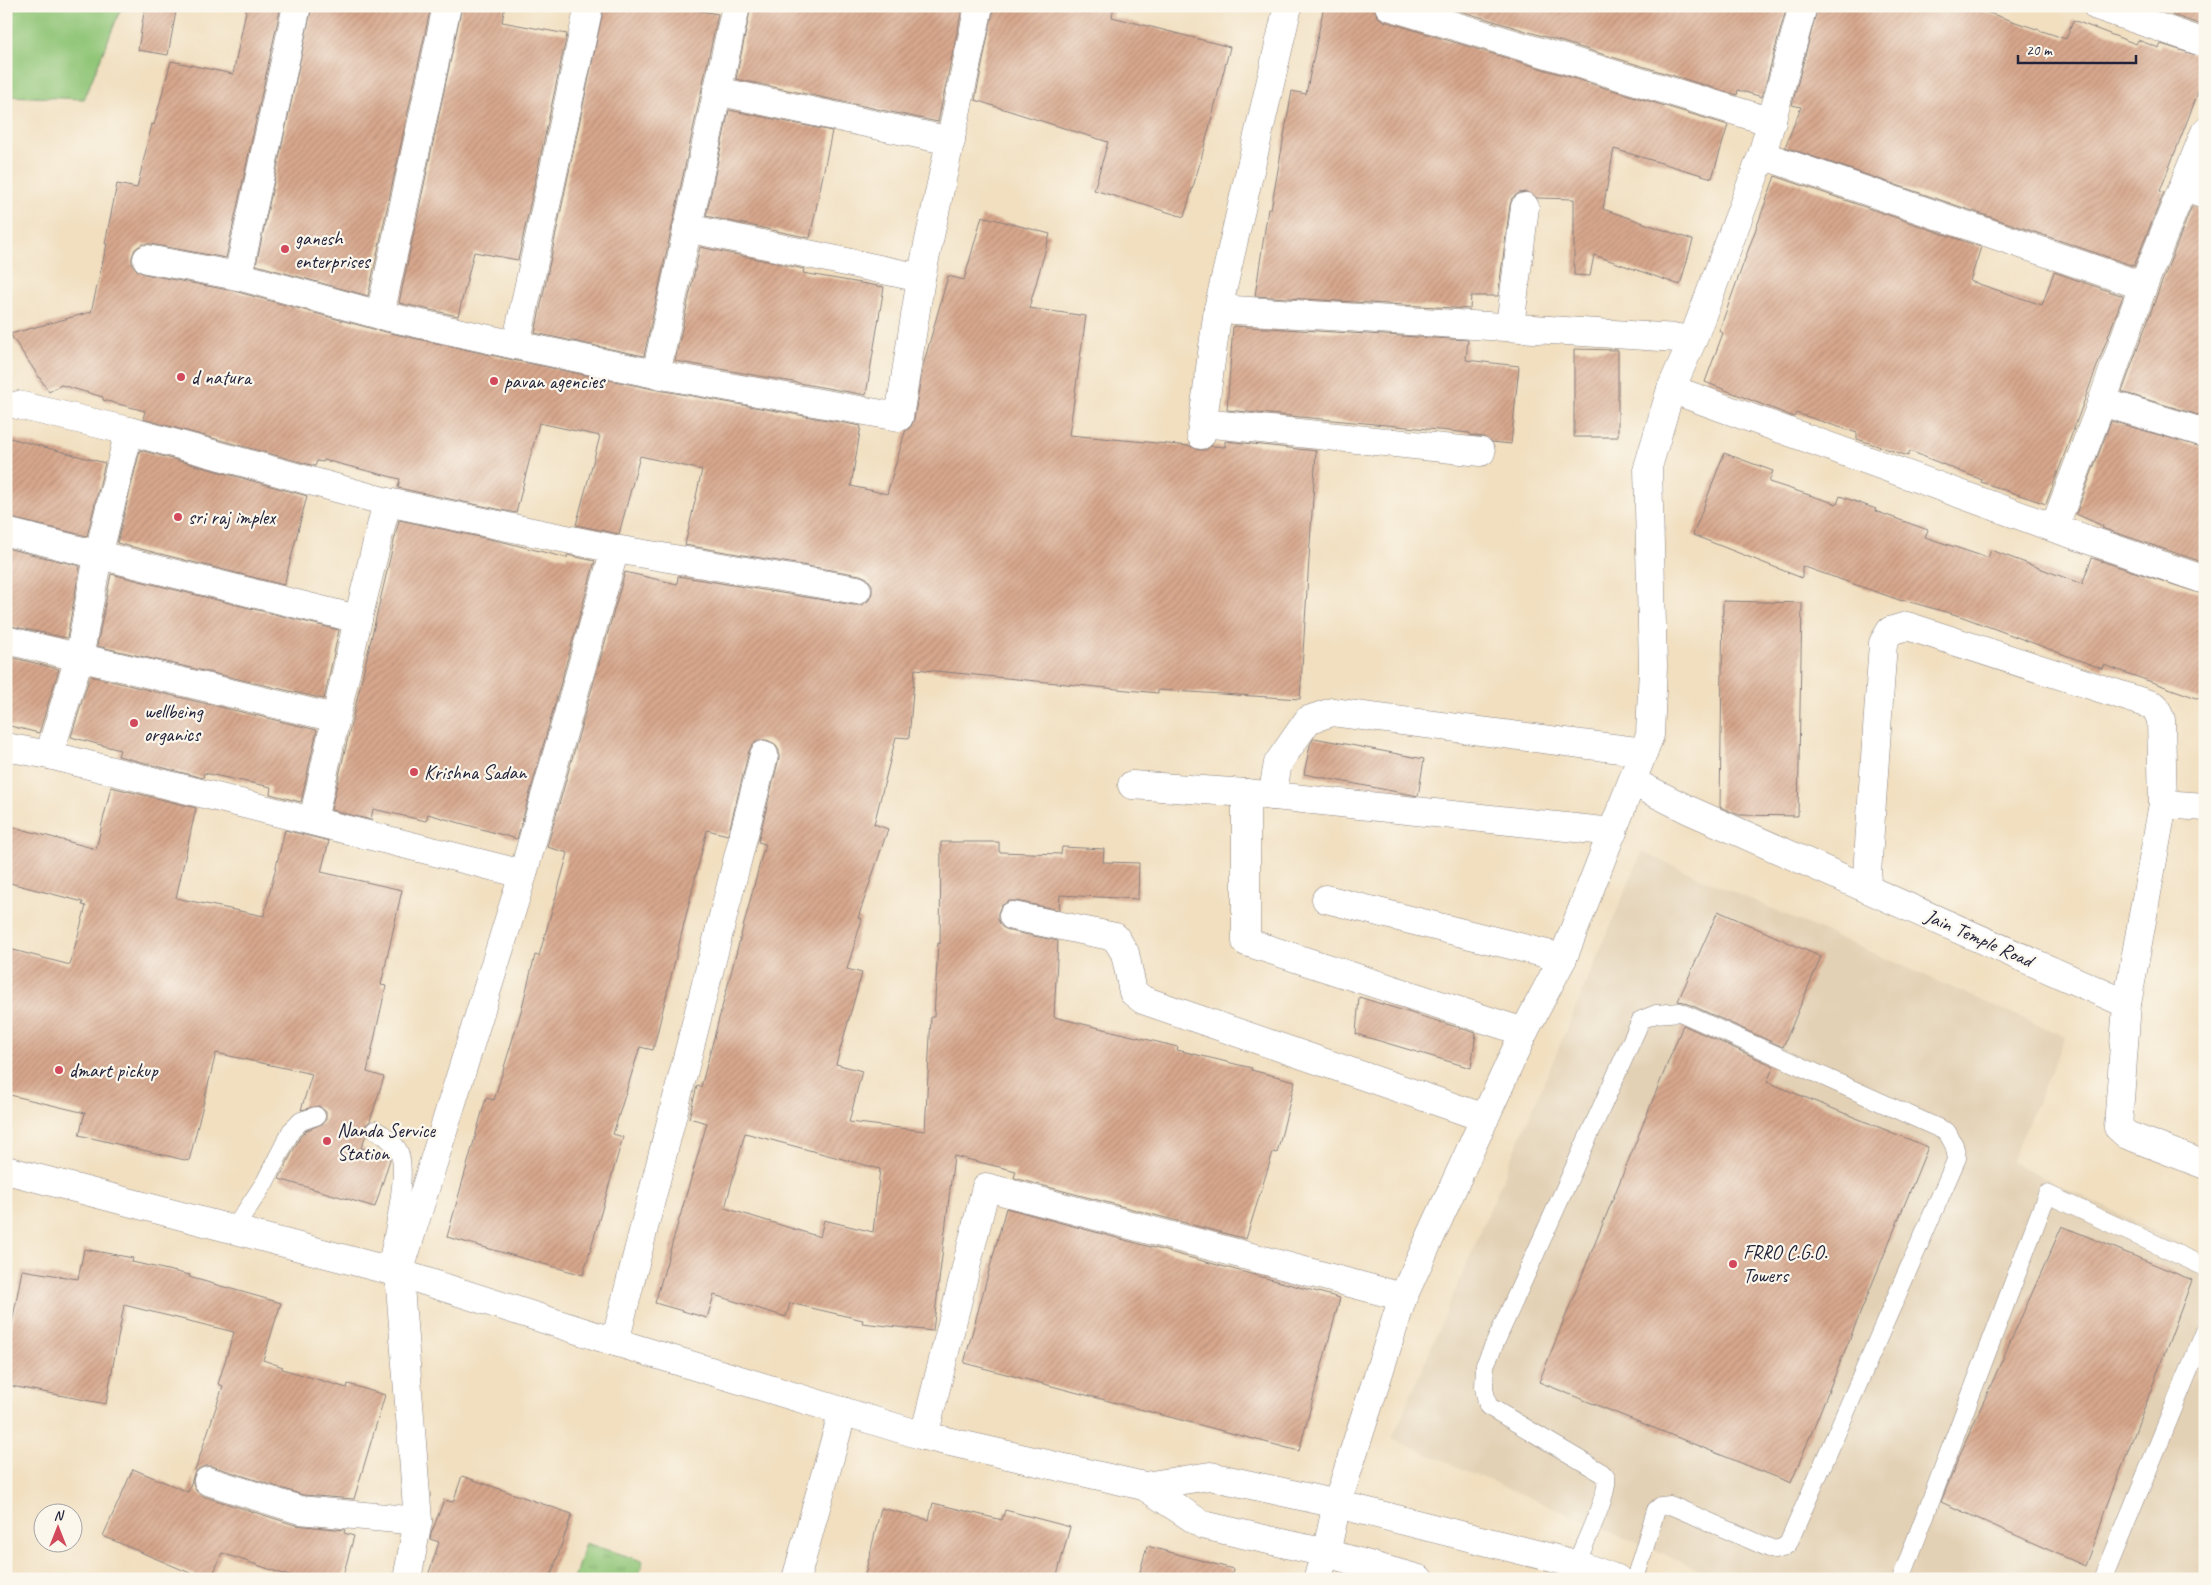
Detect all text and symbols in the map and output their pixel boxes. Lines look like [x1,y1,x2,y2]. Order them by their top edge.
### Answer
scale bar [2018,32,2136,64]
text: 20 m [2026,41,2053,60]
place label: ganesh enterprises [295,226,372,274]
marker: ganesh enterprises [279,243,291,255]
place label: d natura [191,365,253,390]
place label: pavan agencies [504,369,606,394]
marker: d natura [175,371,187,383]
marker: pavan agencies [488,375,500,387]
place label: sri raj implex [188,505,277,530]
marker: sri raj implex [172,511,184,523]
place label: wellbeing organics [144,699,205,747]
marker: wellbeing organics [128,717,140,729]
place label: Krishna Sadan [424,760,527,785]
marker: Krishna Sadan [408,766,420,778]
street label: Jain Temple Road [1920,903,2040,974]
place label: dmart pickup [69,1058,159,1083]
marker: dmart pickup [53,1064,65,1076]
place label: Nanda Service Station [337,1118,436,1166]
marker: Nanda Service Station [321,1135,333,1147]
place label: FRRO C.G.O. Towers [1743,1240,1827,1288]
marker: FRRO C.G.O. Towers [1727,1258,1739,1270]
north arrow [32,1502,82,1552]
text: N [54,1507,65,1524]

